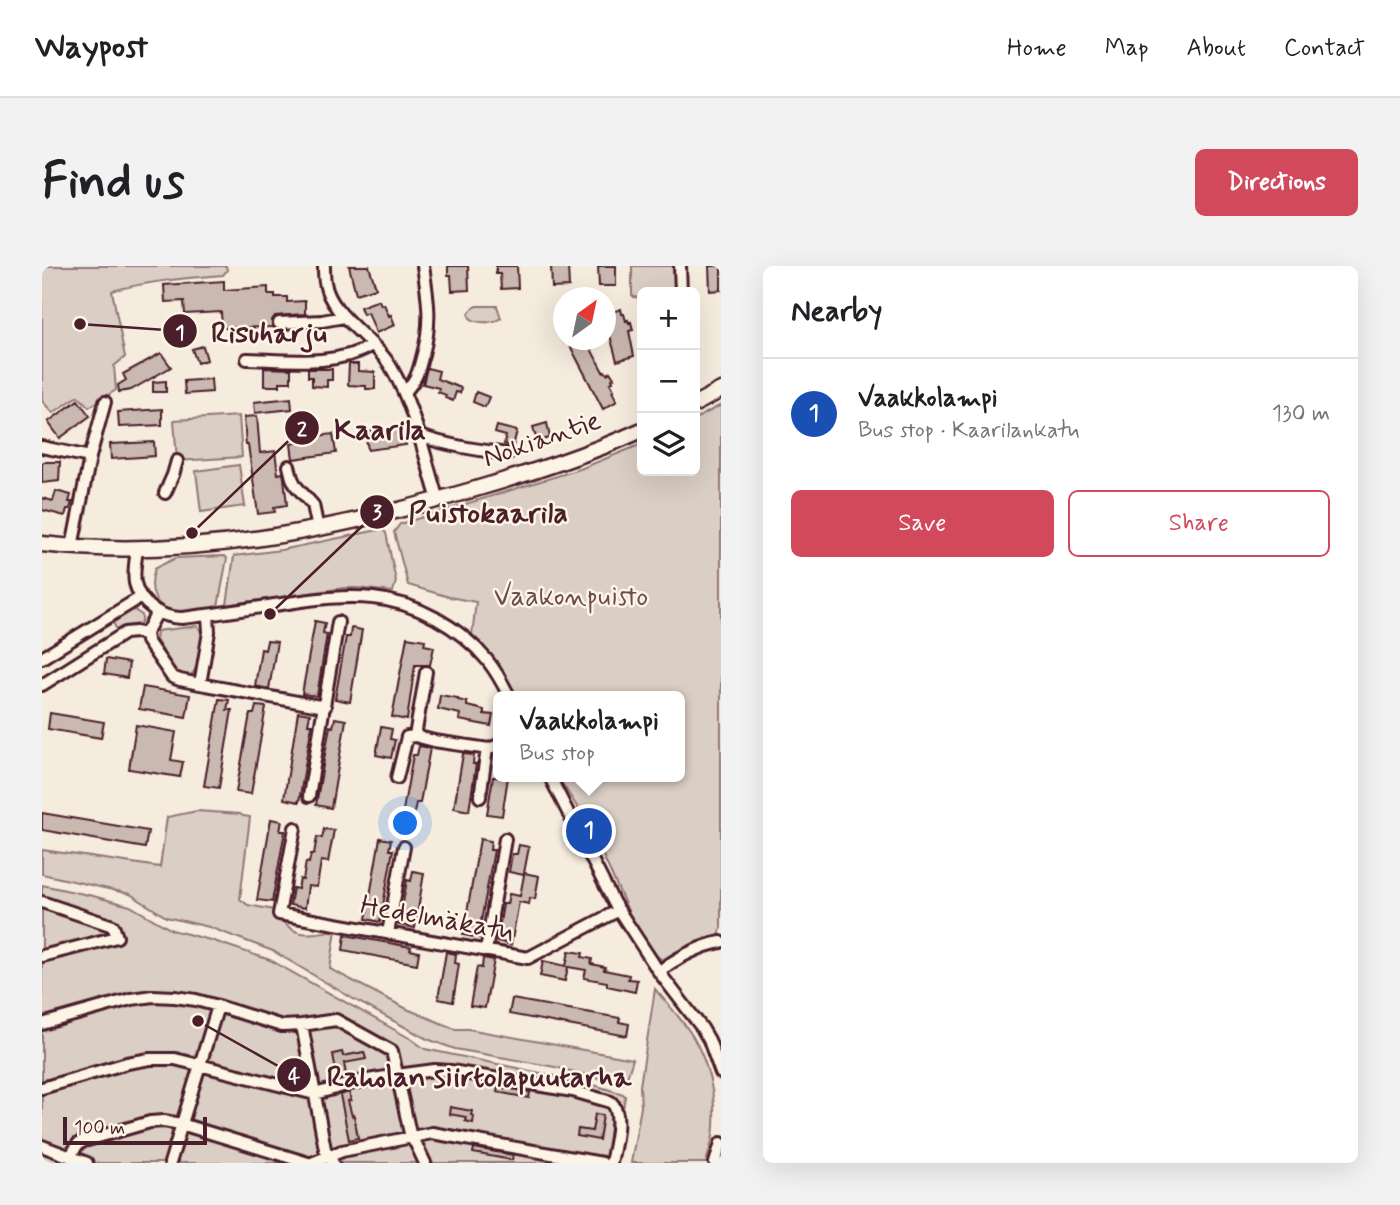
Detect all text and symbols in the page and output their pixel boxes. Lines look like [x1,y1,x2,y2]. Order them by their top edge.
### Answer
text: Waypost [35,26,148,70]
text: Home [1007,33,1067,64]
text: Map [1105,33,1149,64]
text: About [1187,33,1246,64]
text: Contact [1284,33,1365,64]
button: Directions [1195,149,1358,216]
text: Find us [42,150,185,215]
north arrow [553,287,616,350]
map controls [637,287,700,476]
button: + [637,287,700,350]
text: Nearby [791,292,882,331]
callout: Risuharju [162,306,341,357]
text: Risuharju [211,314,327,353]
text: 1 [175,319,185,347]
button: − [637,350,700,413]
text: Vaakkolampi [858,382,998,416]
text: 1 [809,399,819,429]
text: 130 m [1272,399,1330,429]
callout: Kaarila [285,403,440,454]
street label: Nokiantie [478,403,606,477]
text: Kaarila [334,411,426,450]
button: layers [637,413,700,476]
text: 2 [297,416,308,444]
text: Bus stop · Kaarilankatu [858,416,1079,446]
callout: Puistokaarila [359,486,582,537]
button: Save [791,490,1054,557]
button: Share [1068,490,1330,557]
text: Puistokaarila [408,494,568,533]
text: 3 [372,499,382,527]
park label: Vaakonpuisto [494,579,648,616]
popup [493,691,685,782]
text: Vaakkolampi [519,705,659,739]
text: Bus stop [519,739,595,769]
pin: 1 [566,805,612,857]
your location [388,806,422,840]
street label: Hedelmäkatu [357,887,517,951]
callout: Raholan siirtolapuutarha [276,1050,647,1101]
text: Raholan siirtolapuutarha [327,1058,632,1097]
text: 4 [288,1063,301,1091]
scale bar [63,1114,206,1146]
text: 100 m [74,1116,125,1141]

